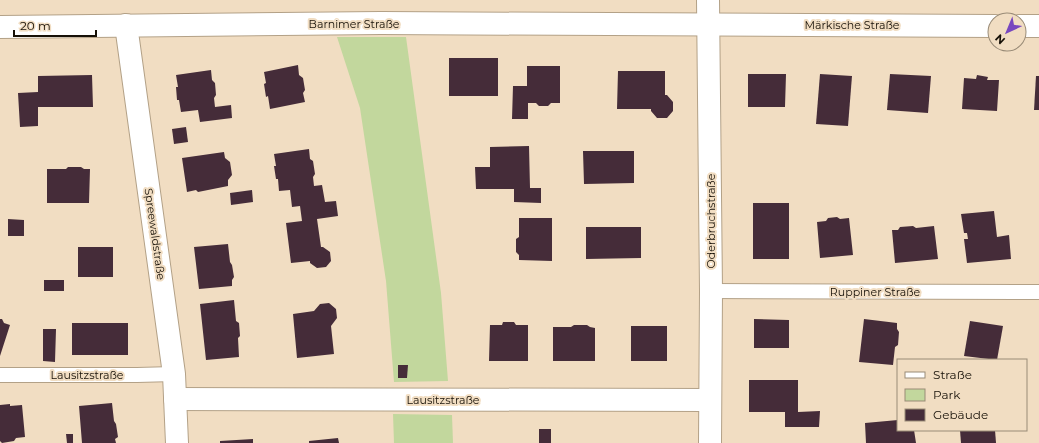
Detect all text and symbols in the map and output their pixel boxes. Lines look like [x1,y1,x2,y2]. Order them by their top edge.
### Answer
scale bar [14,12,96,38]
north arrow [987,12,1027,52]
street label: Barnimer Straße [309,17,400,31]
text: 20 m [20,18,51,33]
street label: Märkische Straße [805,18,900,32]
text: N [992,31,1008,47]
street label: Oderbruchstraße [704,173,718,268]
street label: Spreewaldstraße [142,187,168,281]
street label: Ruppiner Straße [830,285,920,299]
legend [897,359,1027,431]
text: Straße [933,367,972,382]
street label: Lausitzstraße [51,368,124,382]
text: Park [933,387,961,402]
street label: Lausitzstraße [407,393,480,407]
text: Gebäude [933,407,988,422]

